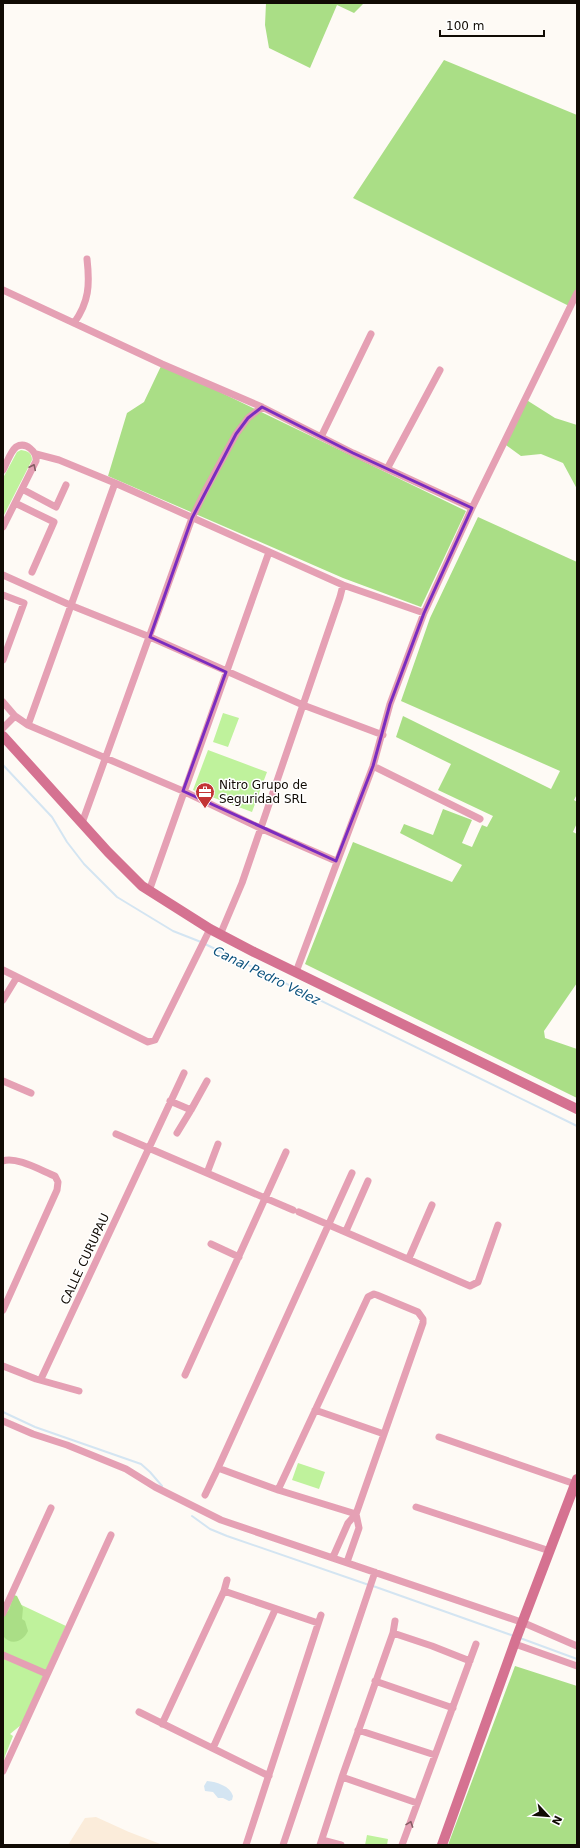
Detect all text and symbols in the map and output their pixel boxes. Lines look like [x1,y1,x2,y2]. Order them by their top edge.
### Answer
scale bar [440,12,544,38]
text: 100 m [446,19,484,33]
one-way arrow [28,464,36,472]
place label: Nitro Grupo de Seguridad SRL [219,778,307,806]
office icon: Nitro Grupo de Seguridad SRL [194,781,216,809]
water label: Canal Pedro Velez [211,943,324,1008]
street label: CALLE CURUPAU [58,1211,112,1307]
north arrow [528,1796,568,1836]
text: N [549,1813,564,1827]
one-way arrow [405,1821,413,1828]

